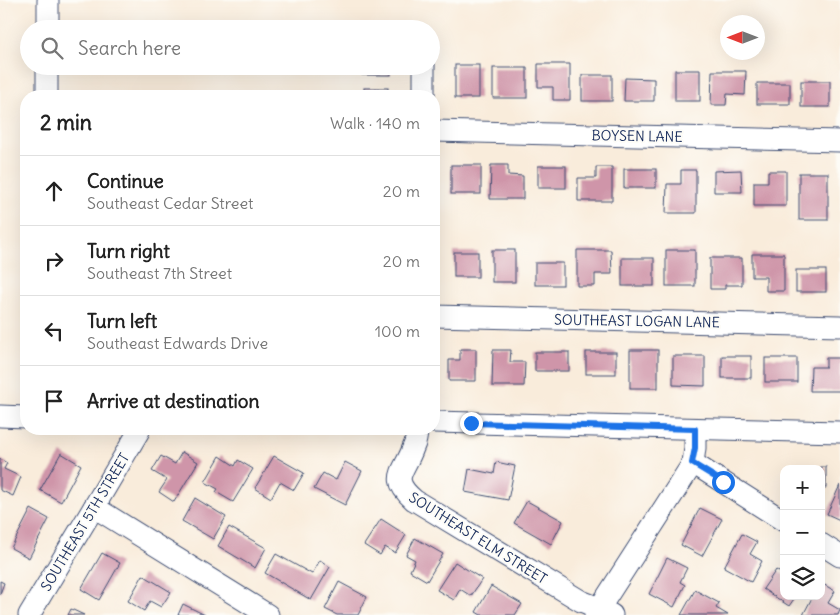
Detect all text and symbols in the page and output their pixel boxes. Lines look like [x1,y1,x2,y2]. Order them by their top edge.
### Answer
north arrow [720,15,765,60]
search box [20,20,440,75]
icon: search [38,34,66,62]
text: Search here [78,36,181,60]
text: 2 min [40,109,92,136]
text: Walk · 140 m [330,113,420,133]
street label: BOYSEN LANE [591,126,683,146]
text: Continue [87,169,164,193]
icon: ahead [40,177,68,205]
text: 20 m [383,181,420,201]
text: Southeast Cedar Street [87,193,253,213]
text: Turn right [87,239,170,263]
icon: right [40,247,68,275]
text: 20 m [383,251,420,271]
text: Southeast 7th Street [87,263,232,283]
text: Turn left [87,309,157,333]
street label: SOUTHEAST LOGAN LANE [554,311,720,331]
icon: left [40,317,68,345]
text: 100 m [375,321,420,341]
text: Southeast Edwards Drive [87,333,268,353]
icon: arrive [40,387,68,415]
text: Arrive at destination [87,389,260,413]
route end [460,412,483,435]
street label: SOUTHEAST 5TH STREET [37,450,133,594]
map controls [780,465,825,600]
button: + [780,465,825,510]
route start [712,471,735,494]
street label: SOUTHEAST ELM STREET [406,488,550,588]
button: − [780,510,825,555]
button: layers [780,555,825,600]

